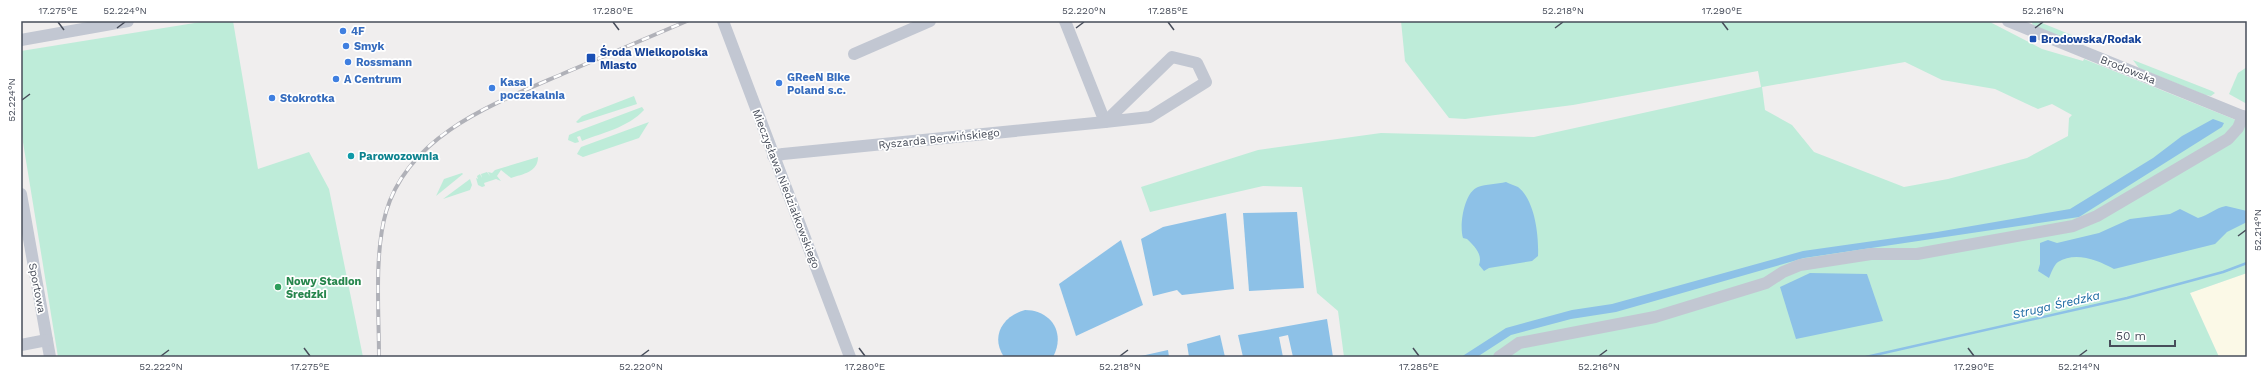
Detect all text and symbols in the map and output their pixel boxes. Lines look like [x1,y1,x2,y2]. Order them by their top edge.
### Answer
text: 17.275°E [38,5,78,16]
text: 52.224°N [103,5,147,16]
text: 17.280°E [593,5,633,16]
text: 52.220°N [1062,5,1106,16]
text: 17.285°E [1148,5,1188,16]
text: 52.218°N [1542,5,1584,16]
text: 17.290°E [1702,5,1742,16]
text: 52.216°N [2022,5,2064,16]
place label: 4F [351,25,365,38]
marker: 4F [338,26,348,36]
place label: Brodowska/Rodak [2041,33,2142,46]
marker: Brodowska/Rodak [2028,34,2038,44]
place label: Smyk [354,40,384,53]
marker: Smyk [341,41,351,51]
place label: Środa Wielkopolska Miasto [600,45,708,72]
marker: Środa Wielkopolska Miasto [585,52,597,64]
street label: Brodowska [2098,53,2158,87]
place label: Rossmann [356,56,412,69]
marker: Rossmann [343,57,353,67]
place label: GReeN Bike Poland s.c. [787,71,850,97]
place label: A Centrum [344,73,402,86]
marker: A Centrum [331,74,341,84]
place label: Kasa i poczekalnia [500,76,566,102]
text: 52.224°N [6,78,17,122]
marker: GReeN Bike Poland s.c. [774,78,784,88]
marker: Kasa i poczekalnia [487,83,497,93]
place label: Stokrotka [280,92,335,105]
marker: Stokrotka [267,93,277,103]
street label: Mieczysława Niedziałkowskiego [750,107,822,271]
street label: Ryszarda Berwińskiego [878,126,1000,152]
place label: Parowozownia [359,150,439,163]
marker: Parowozownia [346,151,356,161]
text: 52.214°N [2252,209,2263,251]
street label: Sportowa [26,262,48,314]
place label: Nowy Stadion Średzki [286,275,362,301]
marker: Nowy Stadion Średzki [273,282,283,292]
water label: Struga Średzka [2011,288,2102,322]
scale bar [2110,322,2175,348]
text: 50 m [2116,329,2146,343]
text: 52.222°N [139,361,183,372]
text: 17.275°E [290,361,330,372]
text: 52.220°N [619,361,663,372]
text: 17.280°E [845,361,885,372]
text: 52.218°N [1099,361,1141,372]
text: 17.285°E [1399,361,1439,372]
text: 52.216°N [1578,361,1620,372]
text: 17.290°E [1954,361,1994,372]
text: 52.214°N [2058,361,2100,372]

